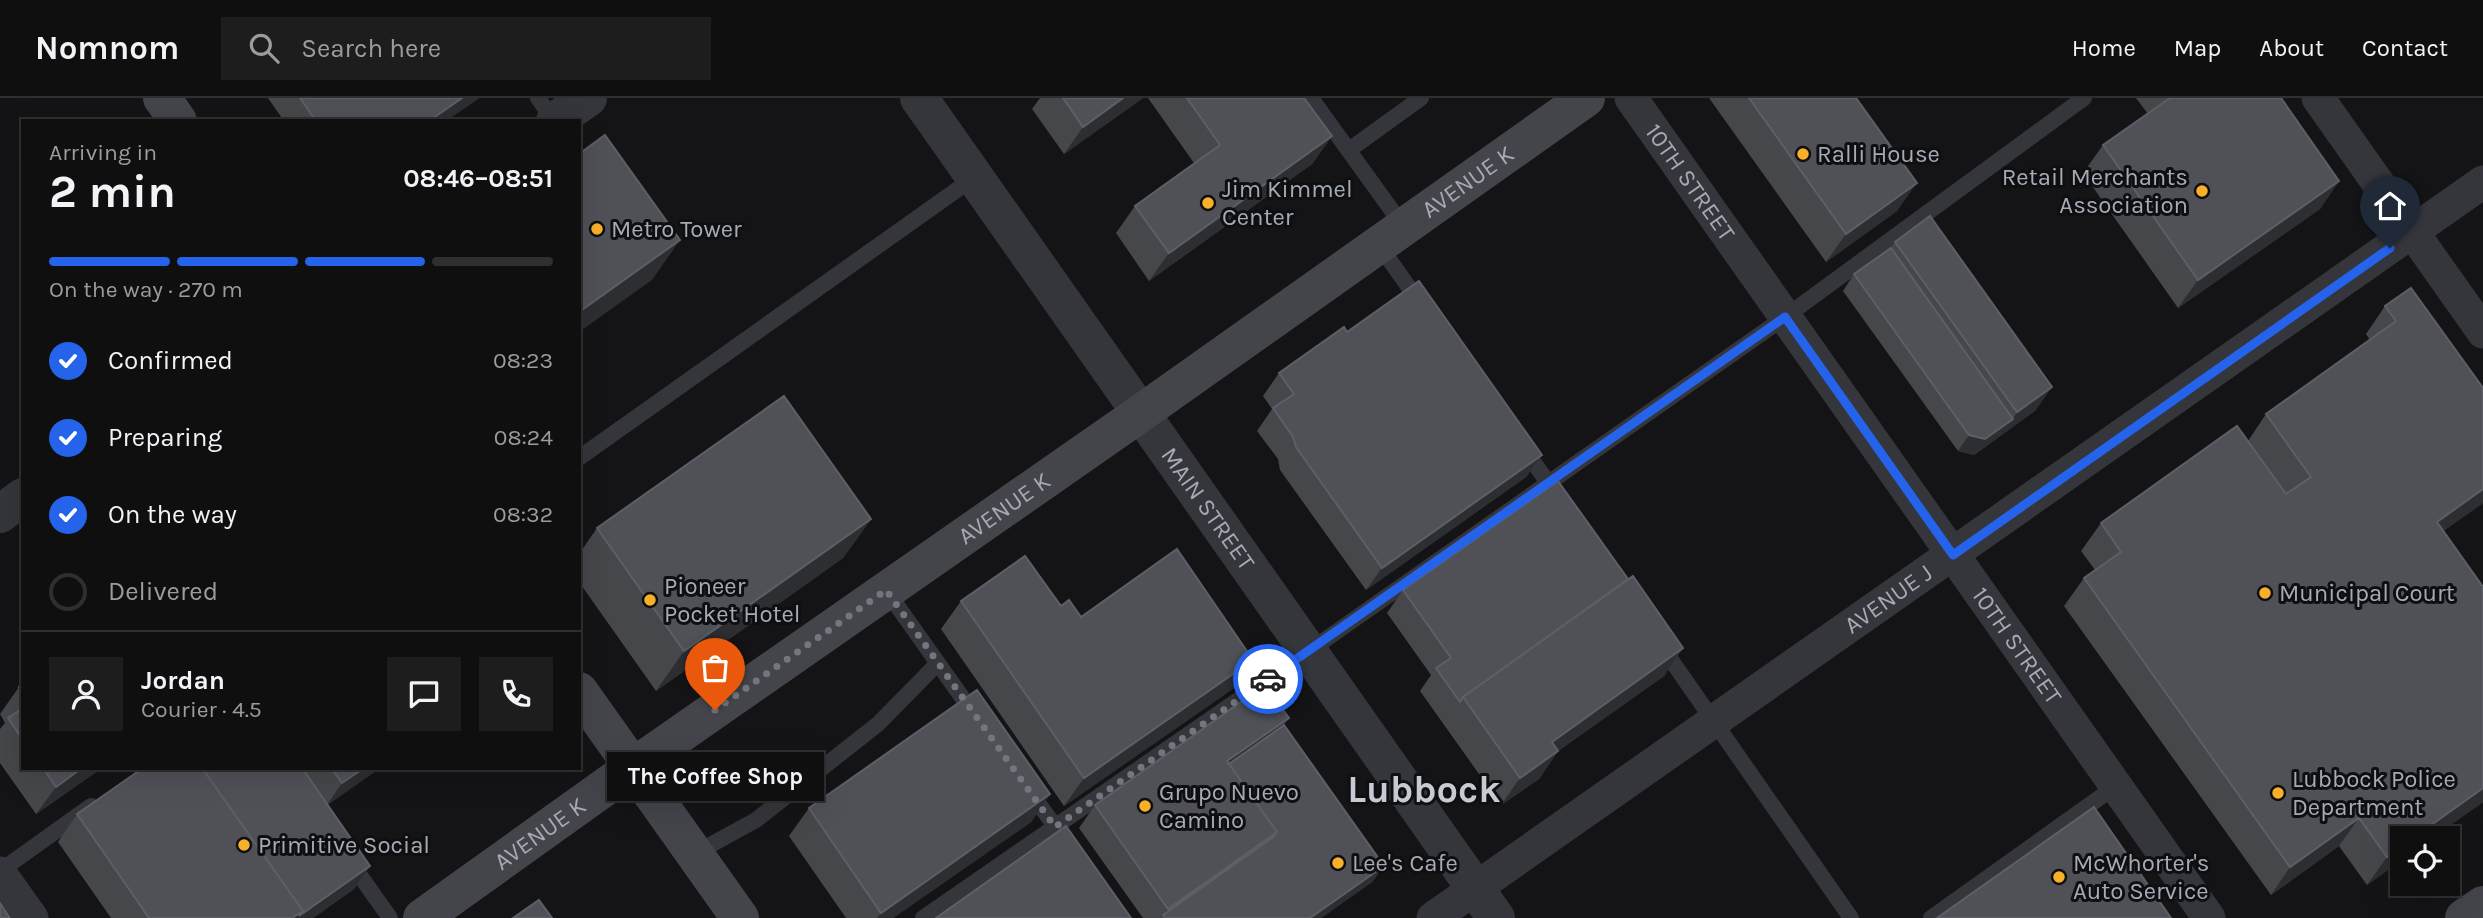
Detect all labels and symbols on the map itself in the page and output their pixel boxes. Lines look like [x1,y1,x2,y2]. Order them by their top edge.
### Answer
street label: 10TH STREET [1640,118,1741,246]
street label: AVENUE K [1416,139,1519,224]
place label: Ralli House [1817,140,1940,168]
marker: Ralli House [1795,146,1811,162]
place label: Retail Merchants Association [2002,163,2188,219]
place label: Jim Kimmel Center [1222,175,1353,231]
pin [2360,176,2420,248]
marker: Retail Merchants Association [2194,183,2210,199]
marker: Jim Kimmel Center [1200,195,1216,211]
place label: Metro Tower [611,215,742,243]
marker: Metro Tower [589,221,605,237]
street label: MAIN STREET [1155,442,1261,575]
street label: AVENUE K [953,466,1056,550]
street label: AVENUE J [1839,558,1938,639]
place label: Pioneer Pocket Hotel [664,572,801,628]
place label: Municipal Court [2279,579,2455,607]
street label: 10TH STREET [1966,582,2068,709]
marker: Municipal Court [2257,585,2273,601]
marker: Pioneer Pocket Hotel [642,592,658,608]
pin [685,638,745,710]
courier [1233,644,1303,714]
callout: The Coffee Shop [606,752,824,801]
place label: Lubbock Police Department [2292,765,2456,821]
district label: Lubbock [1347,767,1501,812]
place label: Grupo Nuevo Camino [1159,778,1299,834]
marker: Lubbock Police Department [2270,785,2286,801]
street label: AVENUE K [489,791,592,876]
marker: Grupo Nuevo Camino [1137,798,1153,814]
place label: Primitive Social [258,831,430,859]
marker: Primitive Social [236,837,252,853]
place label: Lee's Cafe [1352,849,1458,877]
place label: McWhorter's Auto Service [2073,849,2209,905]
marker: Lee's Cafe [1330,855,1346,871]
marker: McWhorter's Auto Service [2051,869,2067,885]

